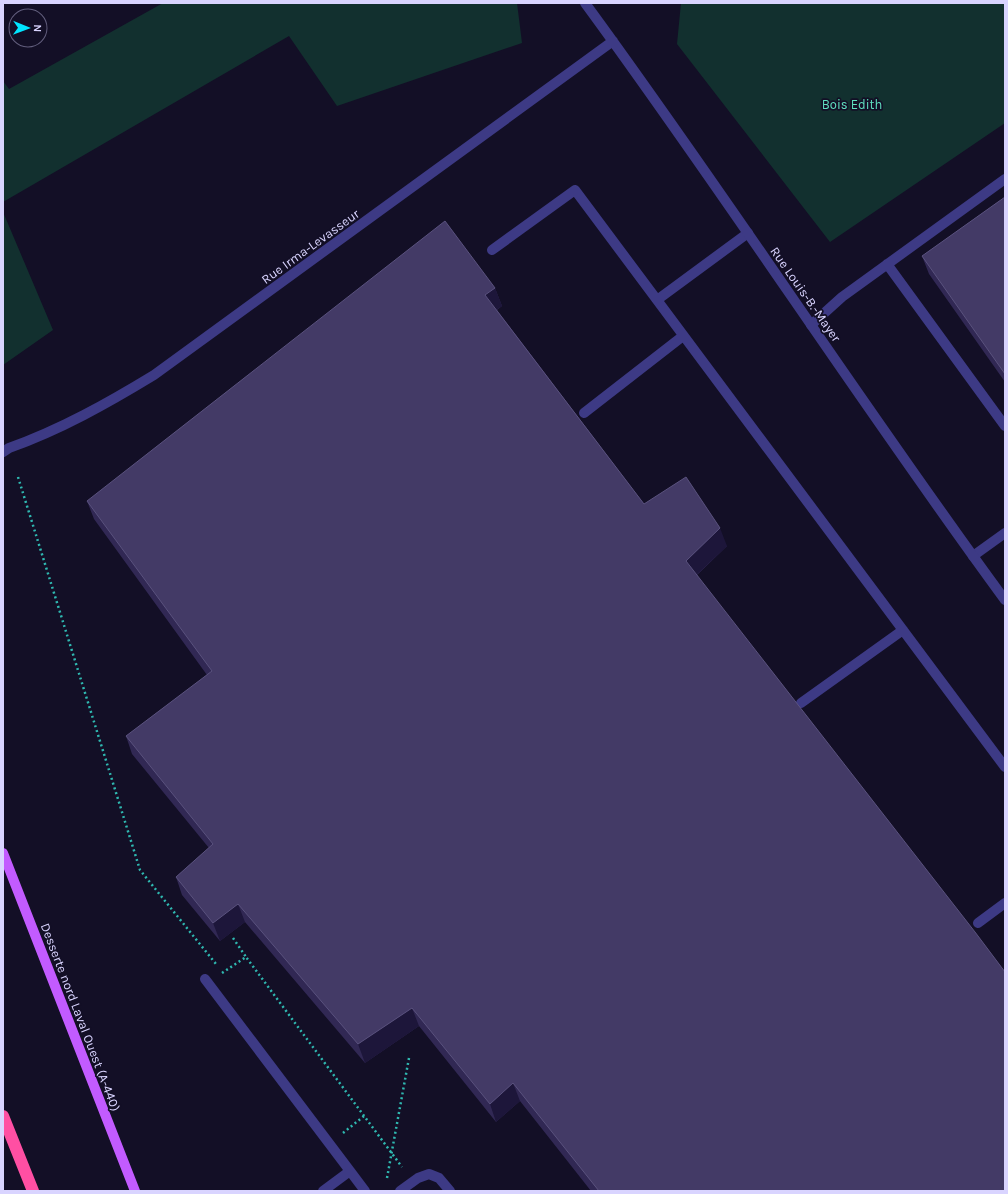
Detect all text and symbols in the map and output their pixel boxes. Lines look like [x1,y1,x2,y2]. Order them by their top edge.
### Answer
north arrow [8,8,48,48]
text: N [31,24,44,32]
park label: Bois Edith [822,97,882,112]
street label: Rue Irma-Levasseur [259,206,362,287]
street label: Rue Louis-B.-Mayer [767,244,844,345]
street label: Desserte nord Laval Ouest (A-440) [38,921,123,1113]

